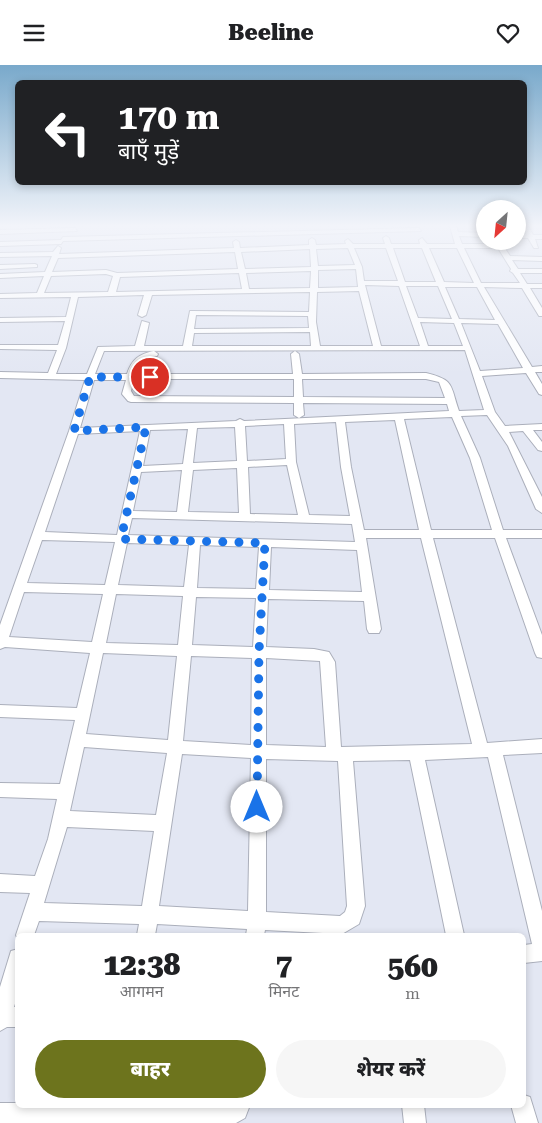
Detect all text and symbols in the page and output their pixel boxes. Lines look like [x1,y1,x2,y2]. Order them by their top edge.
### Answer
icon: menu [20,19,48,47]
icon: heart [494,19,522,47]
text: Beeline [228,20,314,45]
text: 170 m [118,97,219,138]
icon: left [35,100,100,165]
text: बाएँ मुड़ें [118,139,179,164]
north arrow [476,200,526,250]
map controls [476,200,526,250]
pin [129,356,171,398]
icon: arrive [136,363,164,391]
position arrow [230,780,282,832]
text: 12:38 [103,947,180,982]
text: 7 [275,947,292,982]
text: 560 [387,949,438,984]
text: आगमन [120,982,164,1001]
text: मिनट [269,982,299,1001]
text: m [405,984,420,1003]
button: बाहर [35,1040,266,1098]
button: शेयर करें [276,1040,506,1098]

